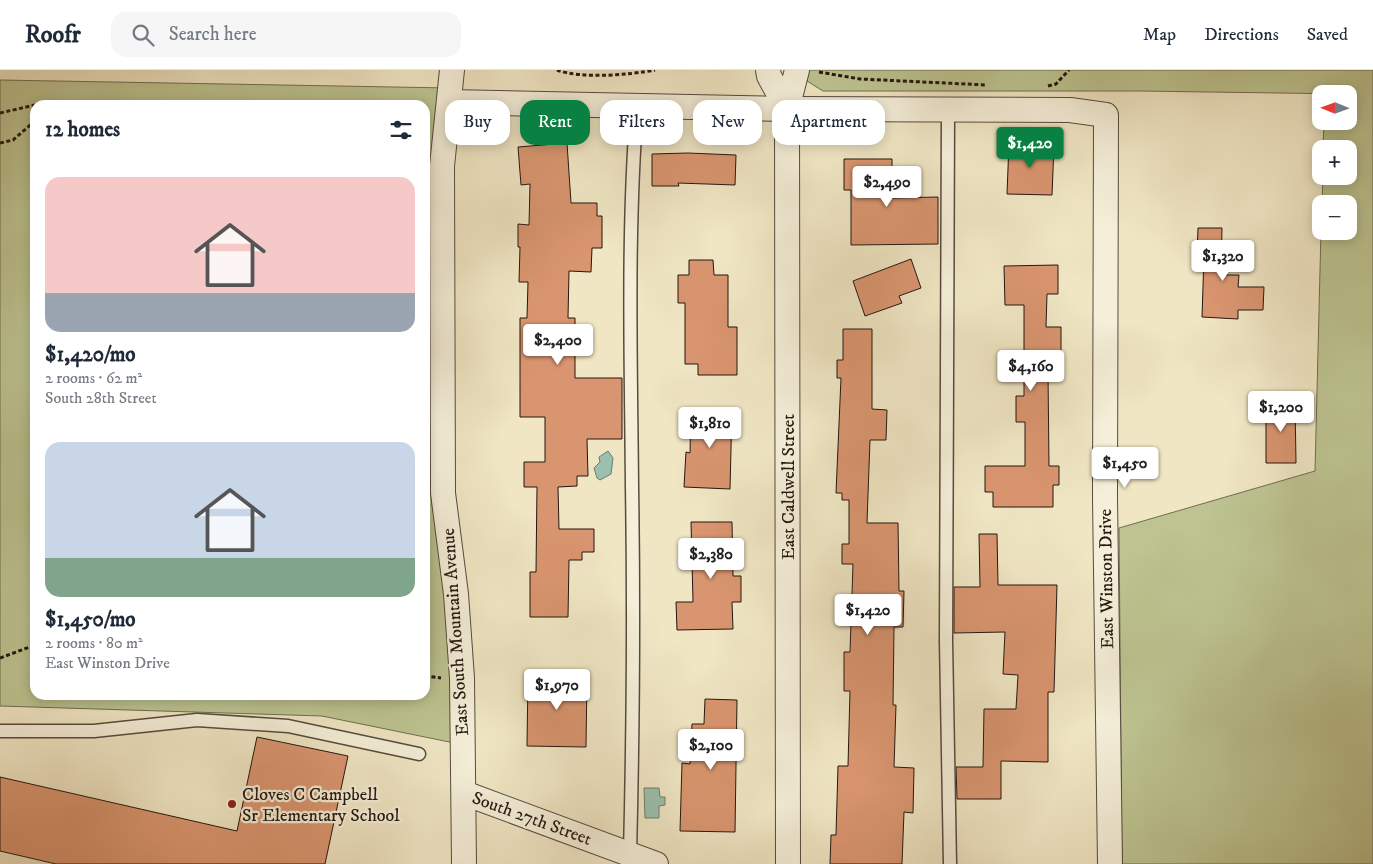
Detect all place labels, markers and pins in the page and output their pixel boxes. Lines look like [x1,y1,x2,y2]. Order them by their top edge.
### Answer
pin: $1,420 [989,126,1071,169]
pin: $2,490 [846,166,928,208]
pin: $1,320 [1182,240,1264,282]
pin: $2,400 [517,324,599,366]
pin: $4,160 [990,350,1072,392]
pin: $1,200 [1240,390,1322,433]
pin: $1,810 [669,406,751,449]
pin: $1,450 [1084,446,1166,489]
pin: $2,380 [670,538,752,580]
pin: $1,420 [827,594,909,636]
pin: $1,970 [516,668,598,711]
pin: $2,100 [670,728,752,771]
place label: Cloves C Campbell Sr Elementary School [242,784,400,827]
marker: Cloves C Campbell Sr Elementary School [226,798,238,810]

